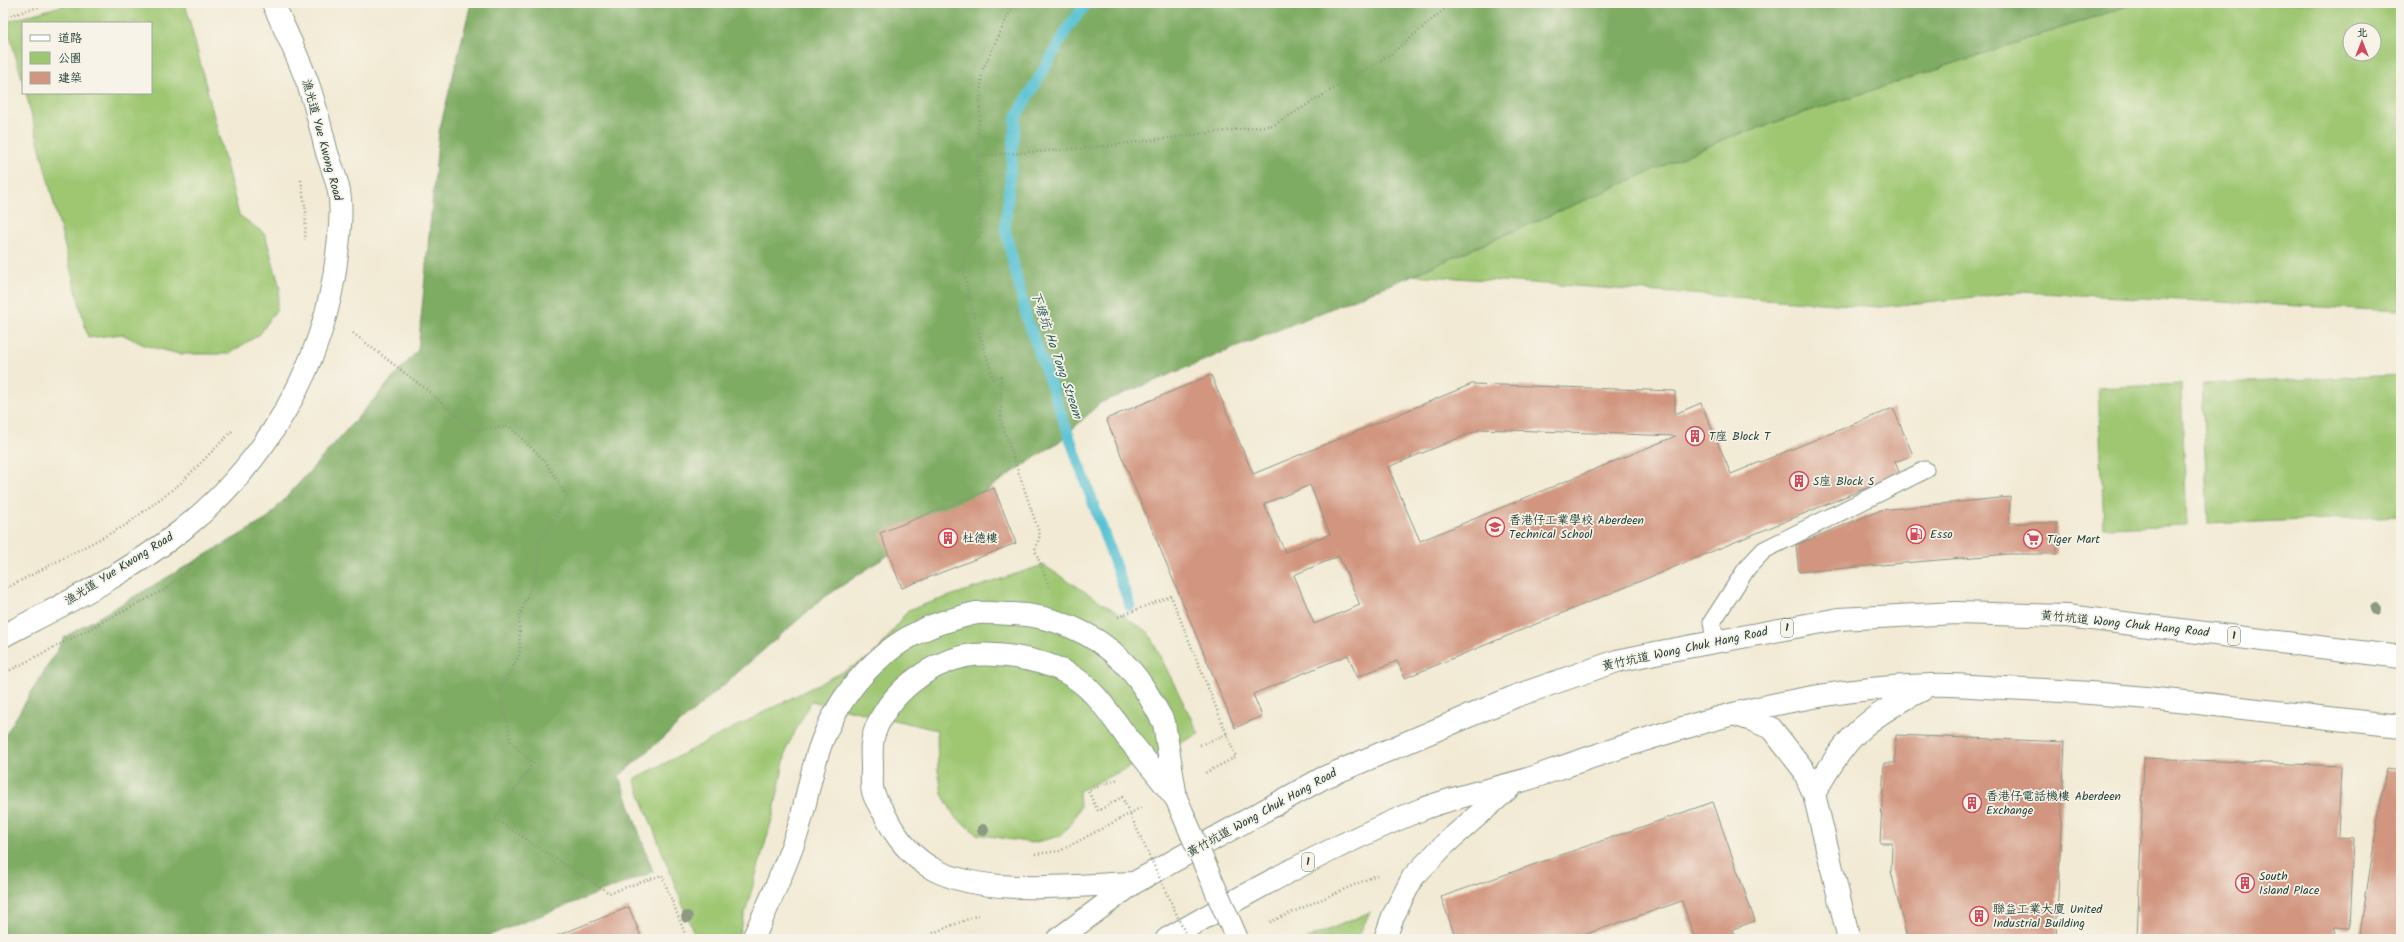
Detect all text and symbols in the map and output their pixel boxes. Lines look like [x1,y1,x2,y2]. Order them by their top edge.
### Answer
legend [22,22,152,94]
north arrow [2342,22,2382,62]
text: 北 [2357,24,2368,42]
text: 道路 [58,29,82,48]
text: 公園 [58,49,82,68]
text: 建築 [58,69,82,88]
street label: 漁光道 Yue Kwong Road [297,77,348,204]
water label: 下塘坑 Ha Tong Stream [1024,288,1088,423]
building icon: T座 Block T [1684,425,1706,447]
place label: T座 Block T [1709,427,1772,446]
building icon: S座 Block S [1788,470,1810,492]
place label: S座 Block S [1813,472,1875,491]
place label: 香港仔工業學校 Aberdeen Technical School [1509,511,1644,544]
school or university icon: 香港仔工業學校 Aberdeen Technical School [1484,516,1506,538]
fuel station icon: Esso [1905,523,1927,545]
place label: Esso [1930,525,1953,544]
street label: 漁光道 Yue Kwong Road [61,527,178,610]
building icon: 杜德樓 [937,527,959,549]
supermarket icon: Tiger Mart [2022,528,2044,550]
place label: 杜德樓 [962,529,998,548]
place label: Tiger Mart [2047,530,2100,549]
street label: 黃竹坑道 Wong Chuk Hang Road [2040,606,2211,642]
road number: 1 [1781,619,1793,637]
street label: 黃竹坑道 Wong Chuk Hang Road [1600,622,1771,676]
road number: 1 [2228,627,2240,645]
street label: 黃竹坑道 Wong Chuk Hang Road [1183,763,1341,862]
place label: 香港仔電話機樓 Aberdeen Exchange [1986,787,2121,820]
building icon: 香港仔電話機樓 Aberdeen Exchange [1961,792,1983,814]
road number: 1 [1302,853,1314,871]
place label: South Island Place [2259,867,2320,900]
building icon: South Island Place [2234,872,2256,894]
place label: 聯益工業大廈 United Industrial Building [1993,900,2103,933]
building icon: 聯益工業大廈 United Industrial Building [1968,905,1990,927]

